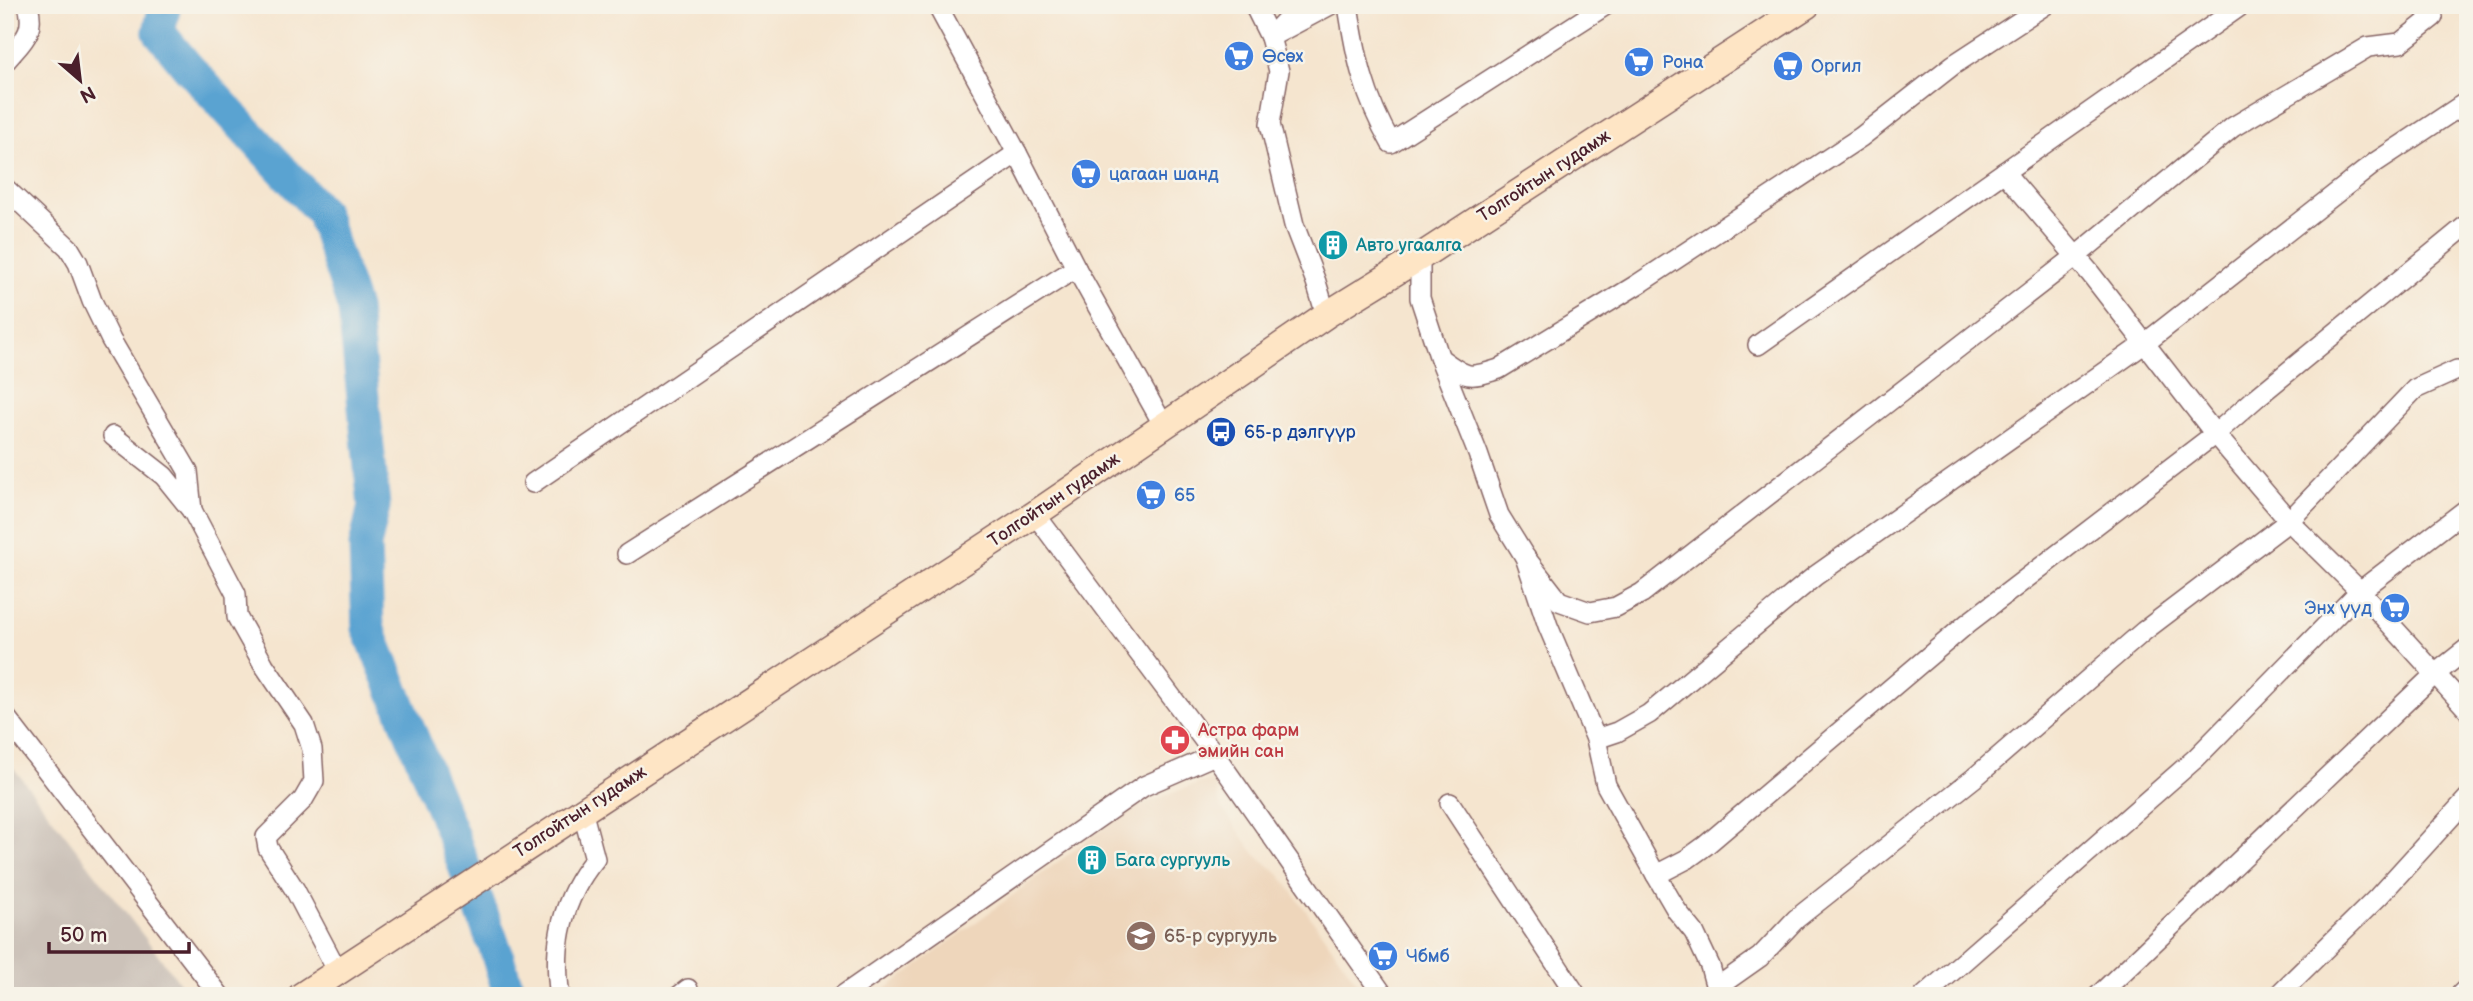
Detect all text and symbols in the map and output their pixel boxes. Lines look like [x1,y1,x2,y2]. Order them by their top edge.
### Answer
supermarket icon: Өсөх [1222,39,1256,73]
supermarket icon: Рона [1622,45,1656,79]
north arrow [46,46,116,116]
place label: Өсөх [1262,46,1303,67]
supermarket icon: Оргил [1771,49,1805,83]
place label: Рона [1662,52,1704,73]
place label: Оргил [1811,56,1861,77]
text: N [76,80,99,107]
street label: Толгойтын гудамж [1474,125,1615,227]
supermarket icon: цагаан шанд [1069,157,1103,191]
place label: цагаан шанд [1109,164,1219,185]
building icon: Авто угаалга [1316,228,1350,262]
place label: Авто угаалга [1355,235,1463,256]
bus stop icon: 65-р дэлгүүр [1204,415,1238,449]
place label: 65-р дэлгүүр [1244,422,1356,443]
street label: Толгойтын гудамж [984,448,1124,552]
supermarket icon: 65 [1134,478,1168,512]
place label: 65 [1174,485,1195,506]
supermarket icon: Энх үүд [2378,591,2412,625]
place label: Энх үүд [2304,598,2372,619]
place label: Астра фарм эмийн сан [1197,720,1299,762]
pharmacy icon: Астра фарм эмийн сан [1158,723,1192,757]
street label: Толгойтын гудамж [510,761,651,863]
building icon: Бага сургууль [1075,843,1109,877]
place label: Бага сургууль [1115,850,1230,871]
scale bar [49,910,189,954]
school or university icon: 65-р сургууль [1124,919,1158,953]
text: 50 m [60,923,107,948]
place label: 65-р сургууль [1164,926,1277,947]
supermarket icon: Чбмб [1366,939,1400,973]
place label: Чбмб [1406,946,1450,967]

